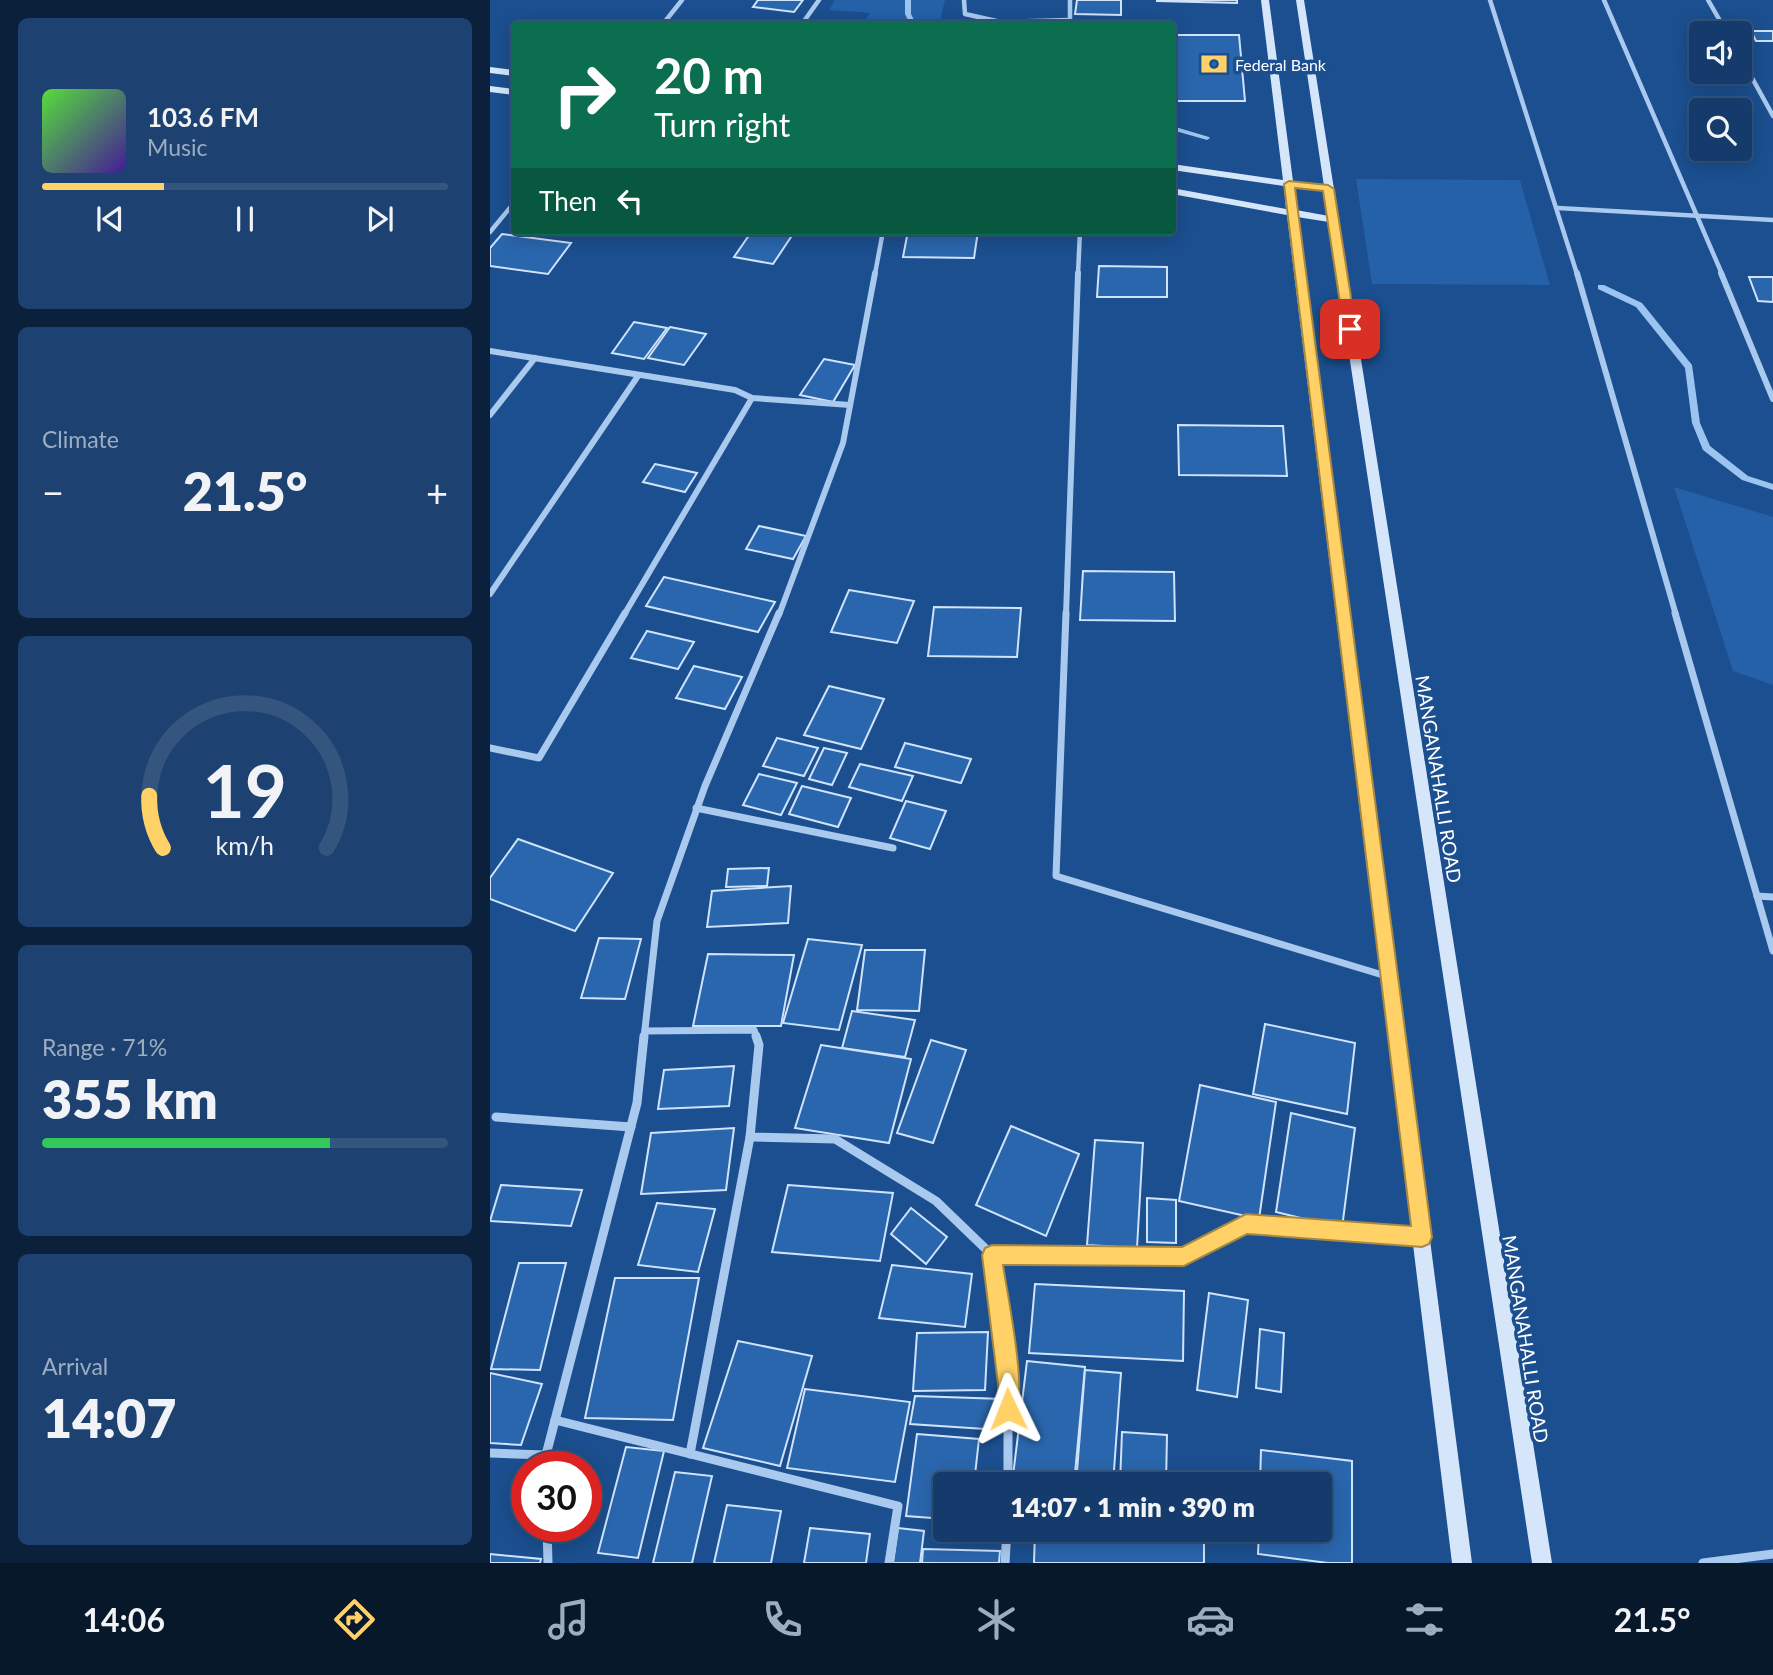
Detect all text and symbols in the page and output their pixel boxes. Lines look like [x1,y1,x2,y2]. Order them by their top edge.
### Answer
map controls [1689,21,1752,161]
button: sound [1689,21,1752,84]
text: 20 m [654,46,764,104]
icon: right [539,49,630,140]
bank icon: Federal Bank [1199,49,1229,79]
place label: Federal Bank [1235,55,1327,74]
button: search [1689,98,1752,161]
text: 103.6 FM [147,101,259,133]
text: Turn right [654,105,790,144]
text: Music [147,133,207,161]
icon: left [611,182,649,220]
text: Then [539,185,597,217]
icon: previous [91,200,129,238]
icon: pause [226,200,264,238]
icon: next [361,200,399,238]
pin [1320,299,1380,359]
icon: arrive [1331,310,1369,348]
text: Climate [42,425,119,453]
text: 21.5° [183,460,307,522]
text: − [42,469,64,515]
text: + [426,469,448,515]
street label: MANGANAHALLI ROAD [1411,673,1467,885]
text: 19 [203,746,287,834]
text: km/h [216,829,274,859]
text: Range · 71% [42,1033,167,1061]
text: 355 km [42,1068,218,1130]
street label: MANGANAHALLI ROAD [1498,1233,1554,1445]
text: Arrival [42,1352,108,1380]
position arrow [971,1372,1045,1446]
text: 14:07 [42,1387,176,1449]
speed limit sign: 30 [511,1451,602,1542]
text: 14:07 · 1 min · 390 m [1010,1491,1255,1523]
icon: directions [330,1595,379,1644]
icon: music [544,1595,593,1644]
icon: phone [758,1595,807,1644]
icon: climate [972,1595,1021,1644]
icon: car [1186,1595,1235,1644]
icon: filters [1400,1595,1449,1644]
text: 14:06 [82,1600,165,1639]
text: 21.5° [1614,1600,1690,1639]

